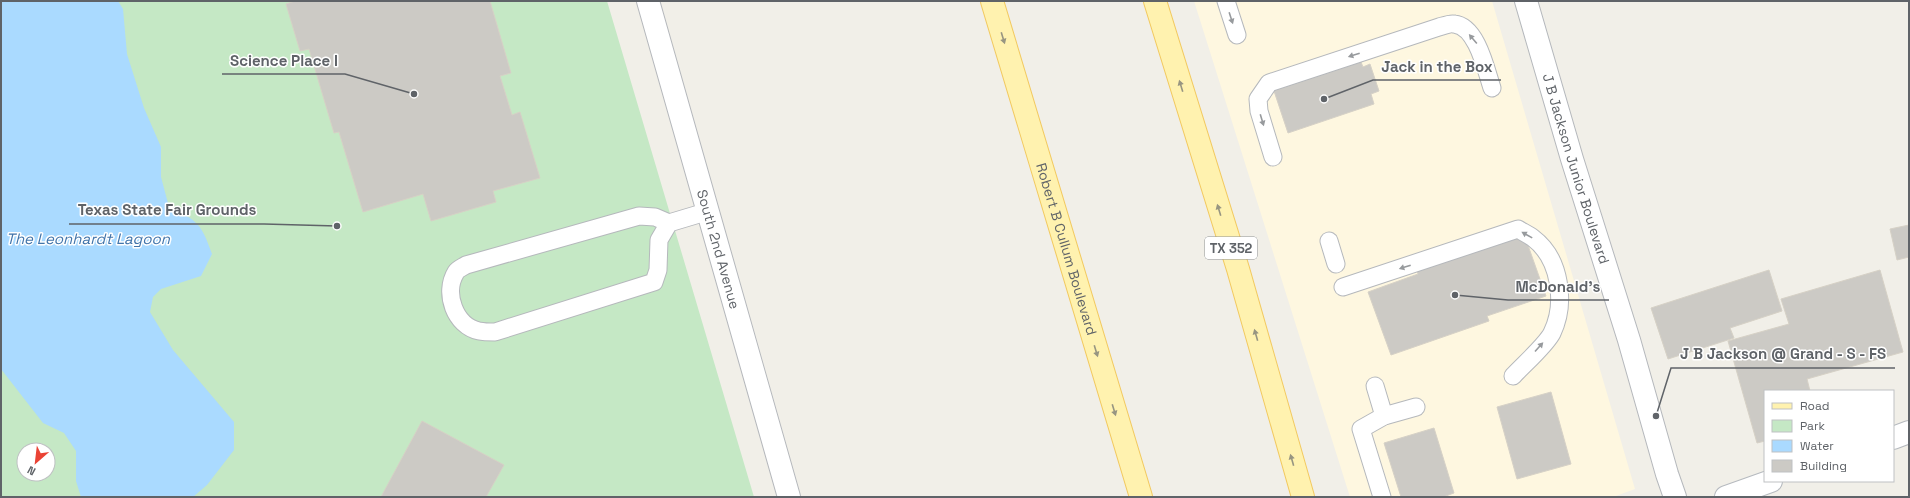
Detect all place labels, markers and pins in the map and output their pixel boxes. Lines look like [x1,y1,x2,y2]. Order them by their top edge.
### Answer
callout: Science Place I [222,47,345,74]
callout: Jack in the Box [1373,53,1501,80]
callout: Texas State Fair Grounds [69,197,264,224]
callout: McDonald's [1508,273,1609,300]
callout: J B Jackson @ Grand - S - FS [1671,341,1895,368]

